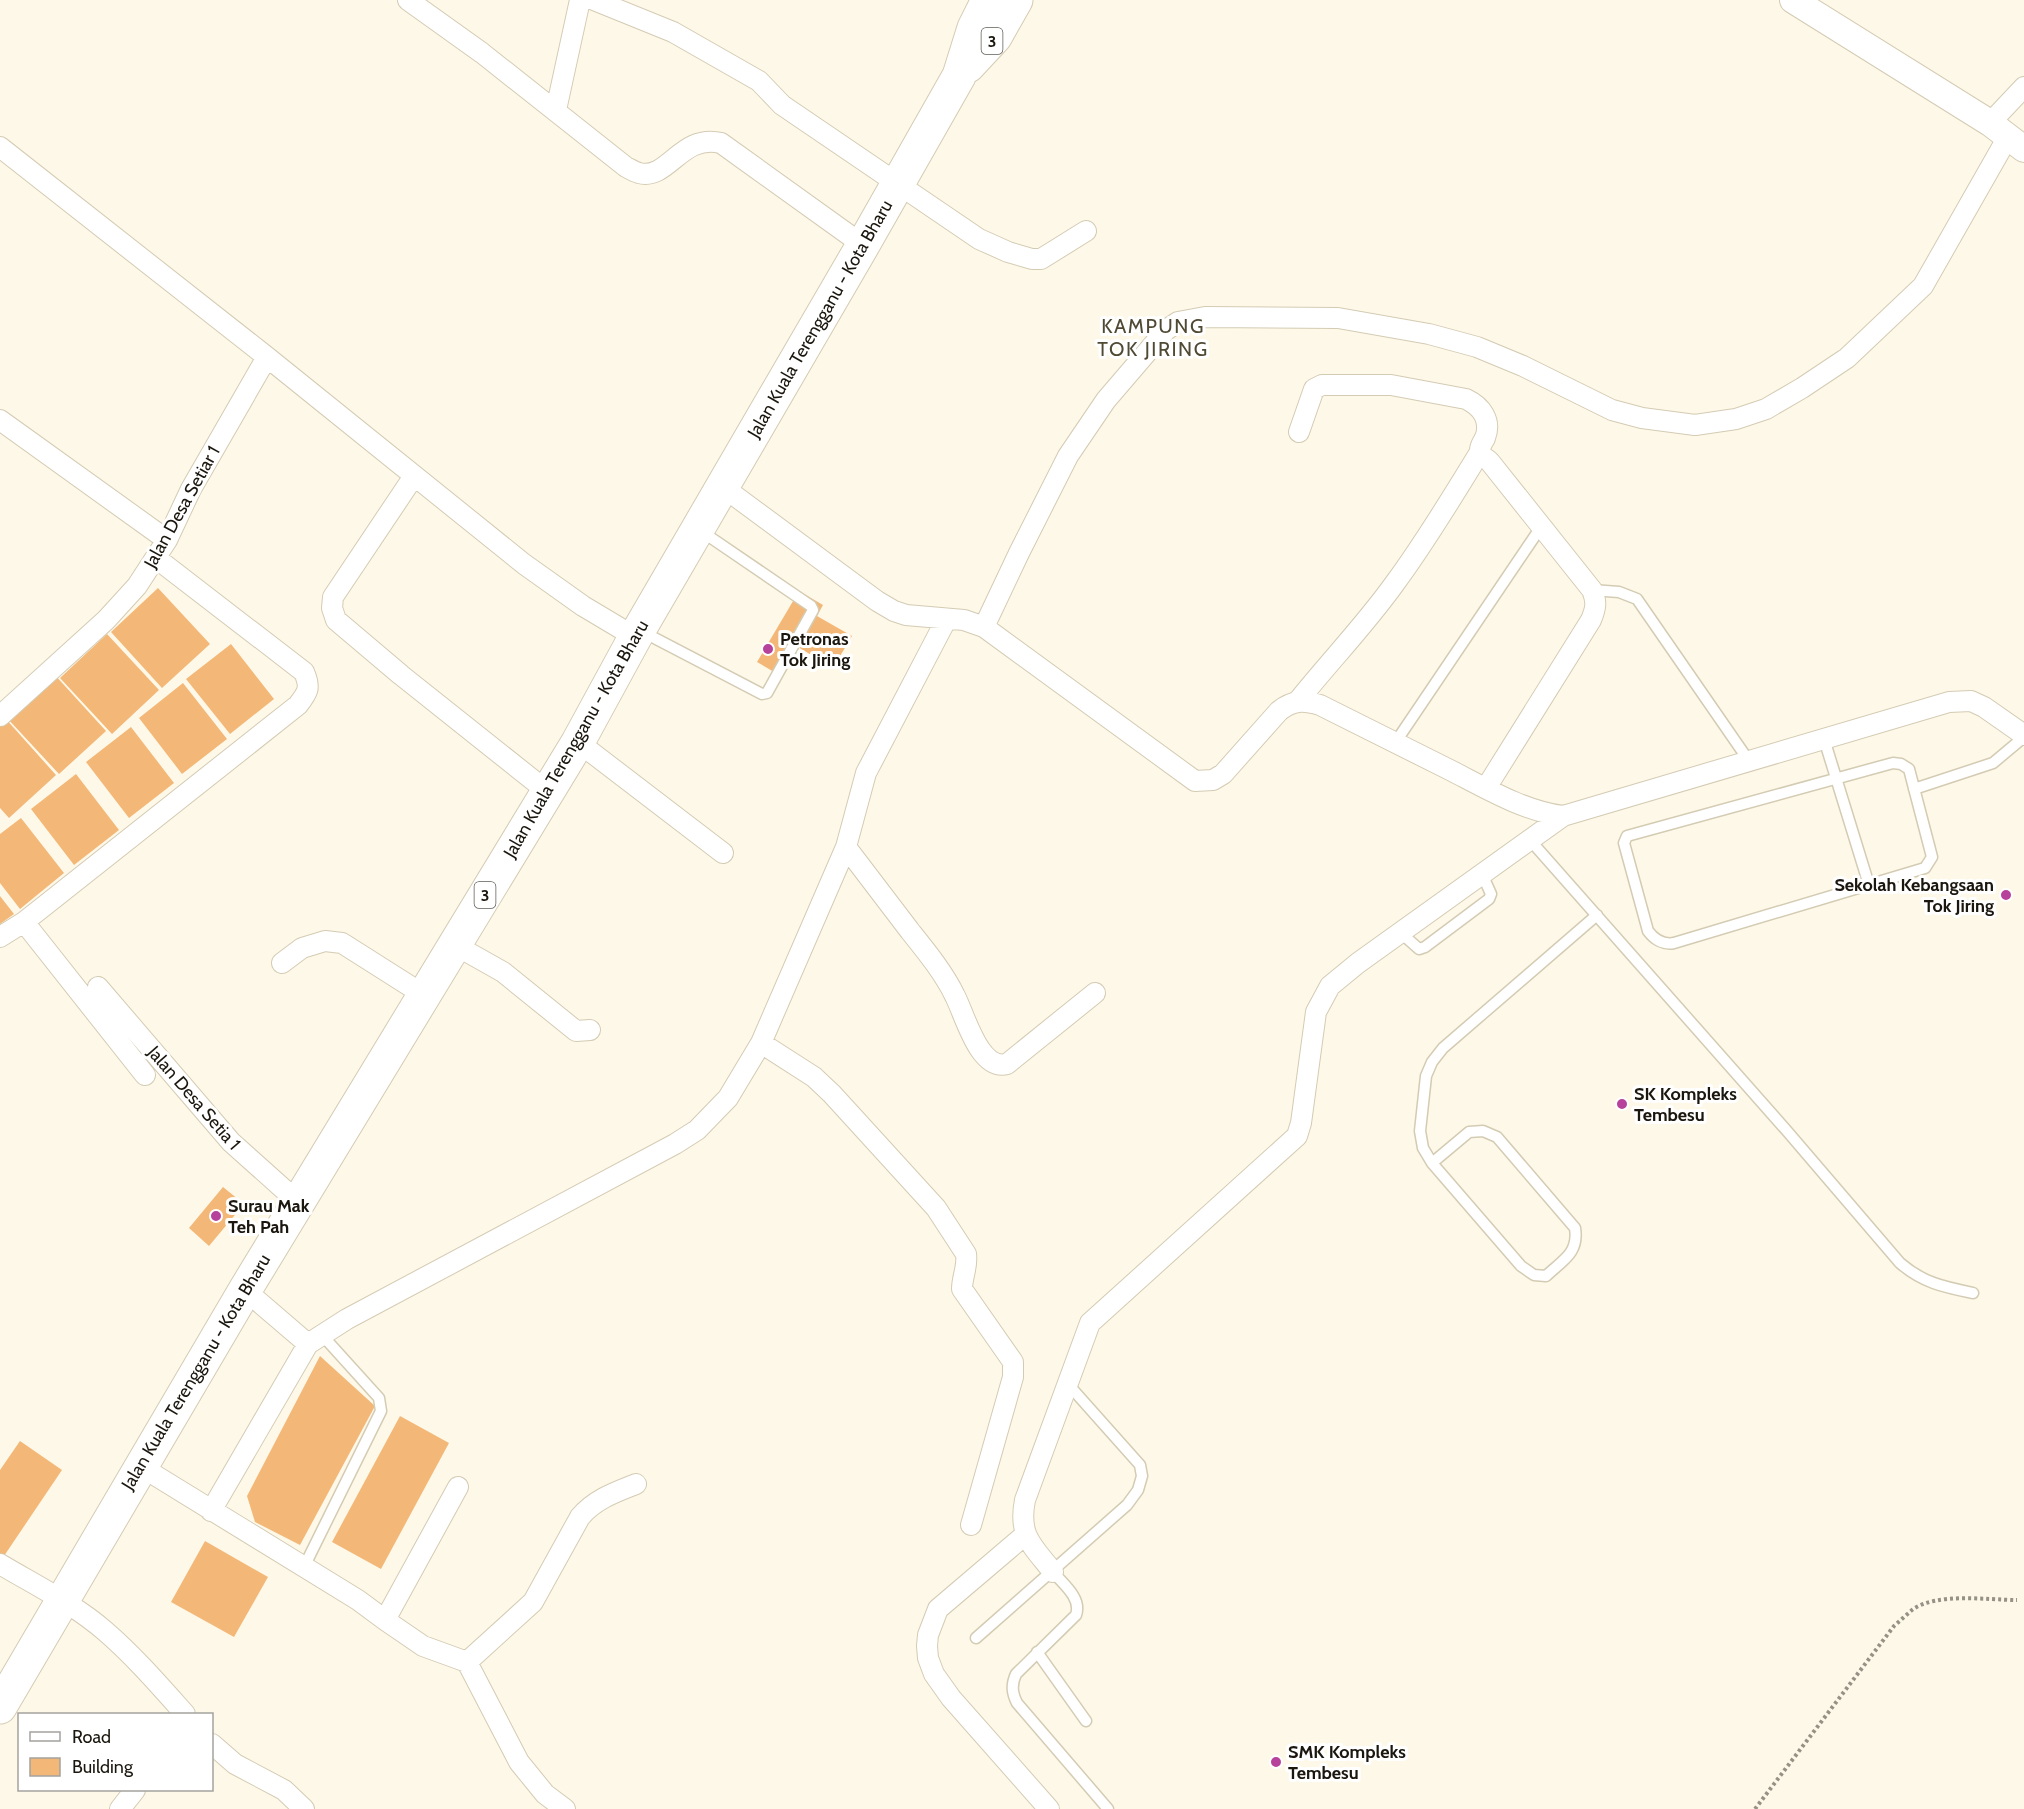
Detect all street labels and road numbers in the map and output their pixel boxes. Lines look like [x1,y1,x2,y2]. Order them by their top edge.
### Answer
road number: 3 [982,28,1002,54]
street label: Jalan Kuala Terengganu - Kota Bharu [742,196,897,443]
street label: Jalan Desa Setiar 1 [139,442,225,573]
street label: Jalan Kuala Terengganu - Kota Bharu [498,616,653,863]
road number: 3 [474,882,496,908]
street label: Jalan Desa Setia 1 [142,1041,245,1154]
street label: Jalan Kuala Terengganu - Kota Bharu [116,1250,275,1495]

